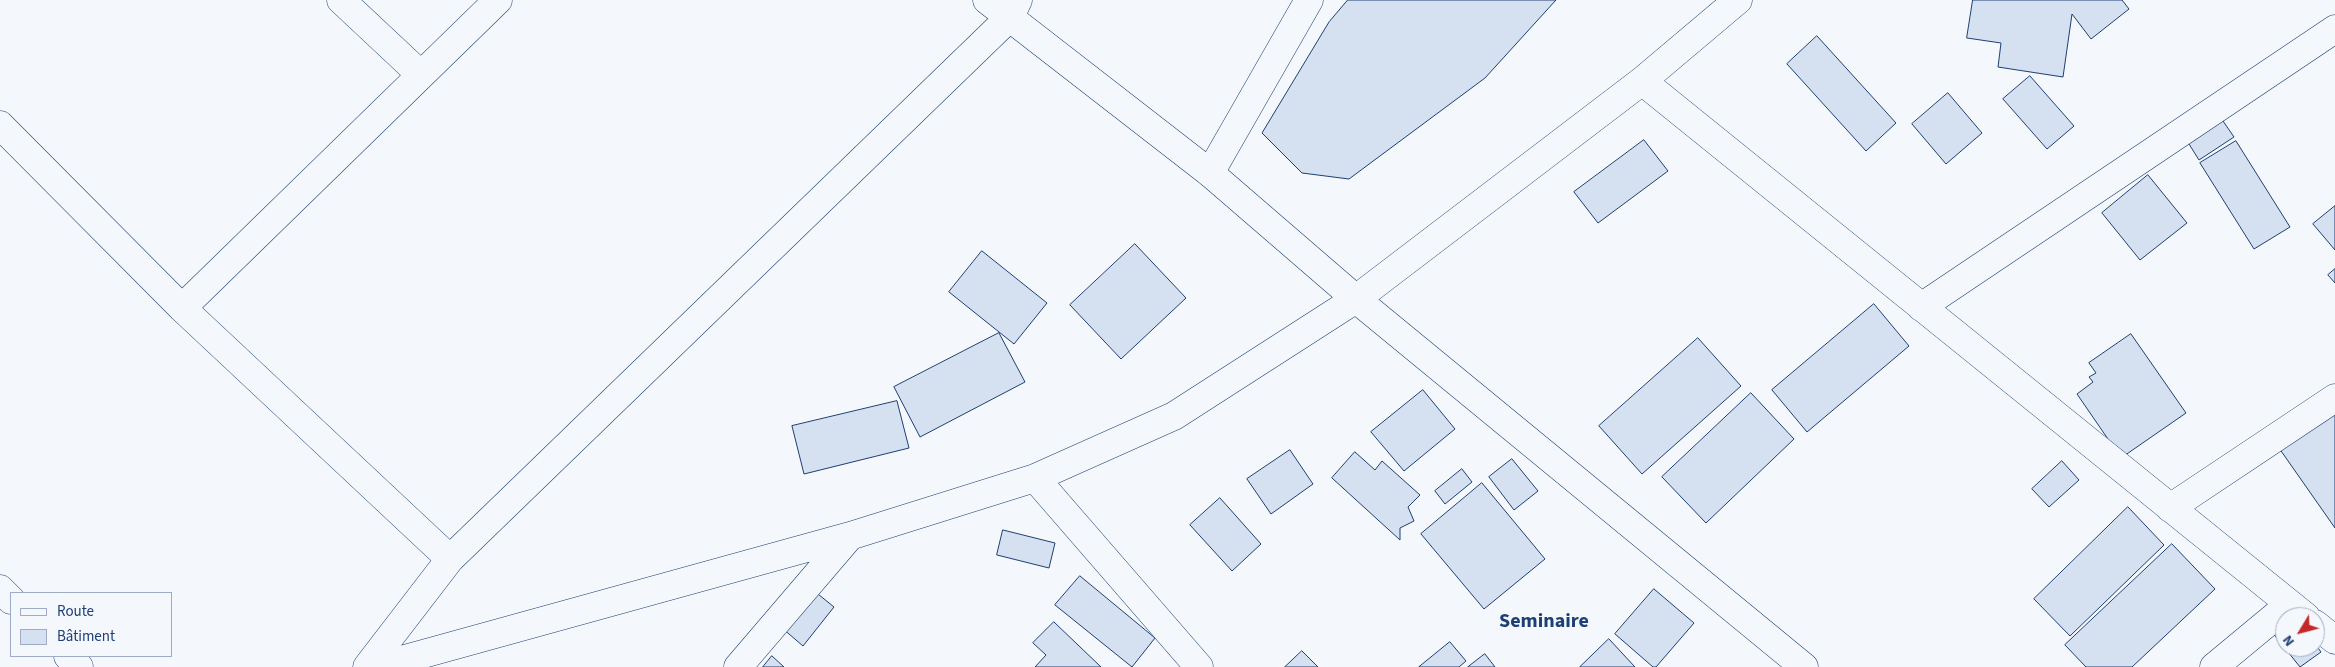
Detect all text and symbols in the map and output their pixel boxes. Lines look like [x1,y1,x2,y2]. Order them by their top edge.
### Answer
legend [10,592,172,657]
text: Route [57,601,94,622]
north arrow [2275,607,2325,657]
district label: Seminaire [1499,611,1589,635]
text: Bâtiment [57,626,115,647]
text: N [2278,631,2300,650]

